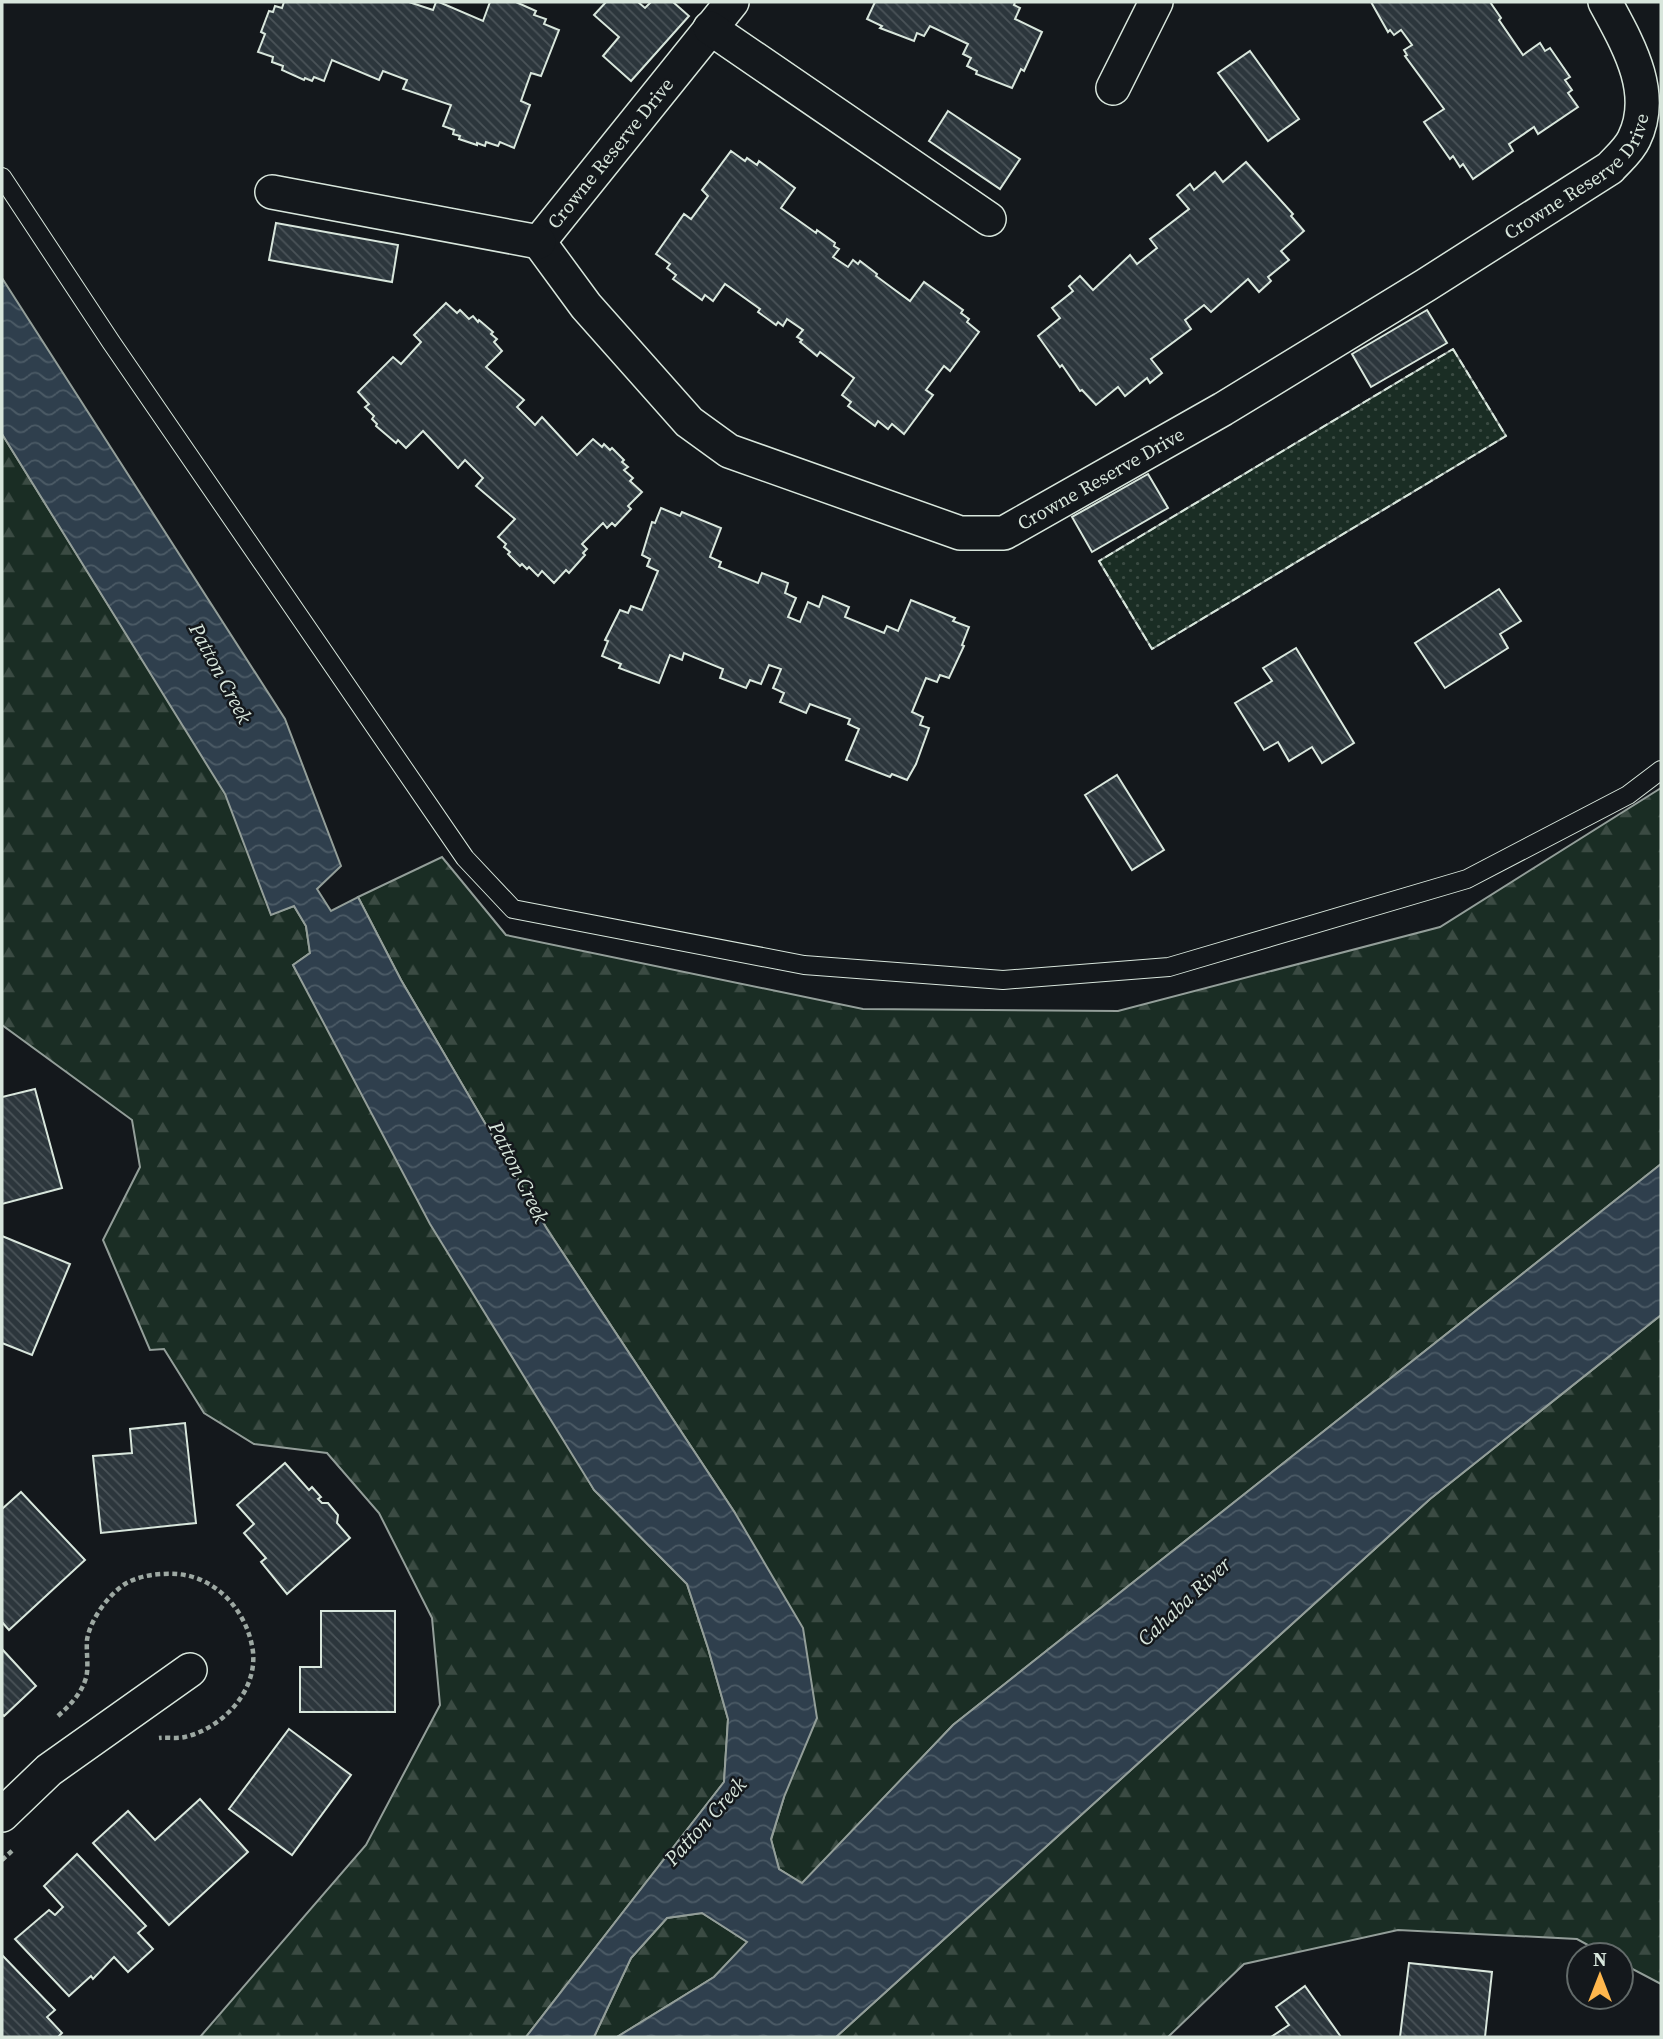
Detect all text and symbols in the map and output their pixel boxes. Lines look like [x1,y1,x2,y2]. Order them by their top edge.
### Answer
street label: Crowne Reserve Drive [541,72,679,234]
street label: Crowne Reserve Drive [1499,111,1655,245]
street label: Crowne Reserve Drive [1012,421,1189,536]
water label: Patton Creek [182,617,260,729]
water label: Patton Creek [481,1115,556,1228]
water label: Cahaba River [1131,1550,1238,1652]
water label: Patton Creek [657,1770,753,1872]
north arrow [1565,1941,1635,2011]
text: N [1593,1946,1607,1972]

